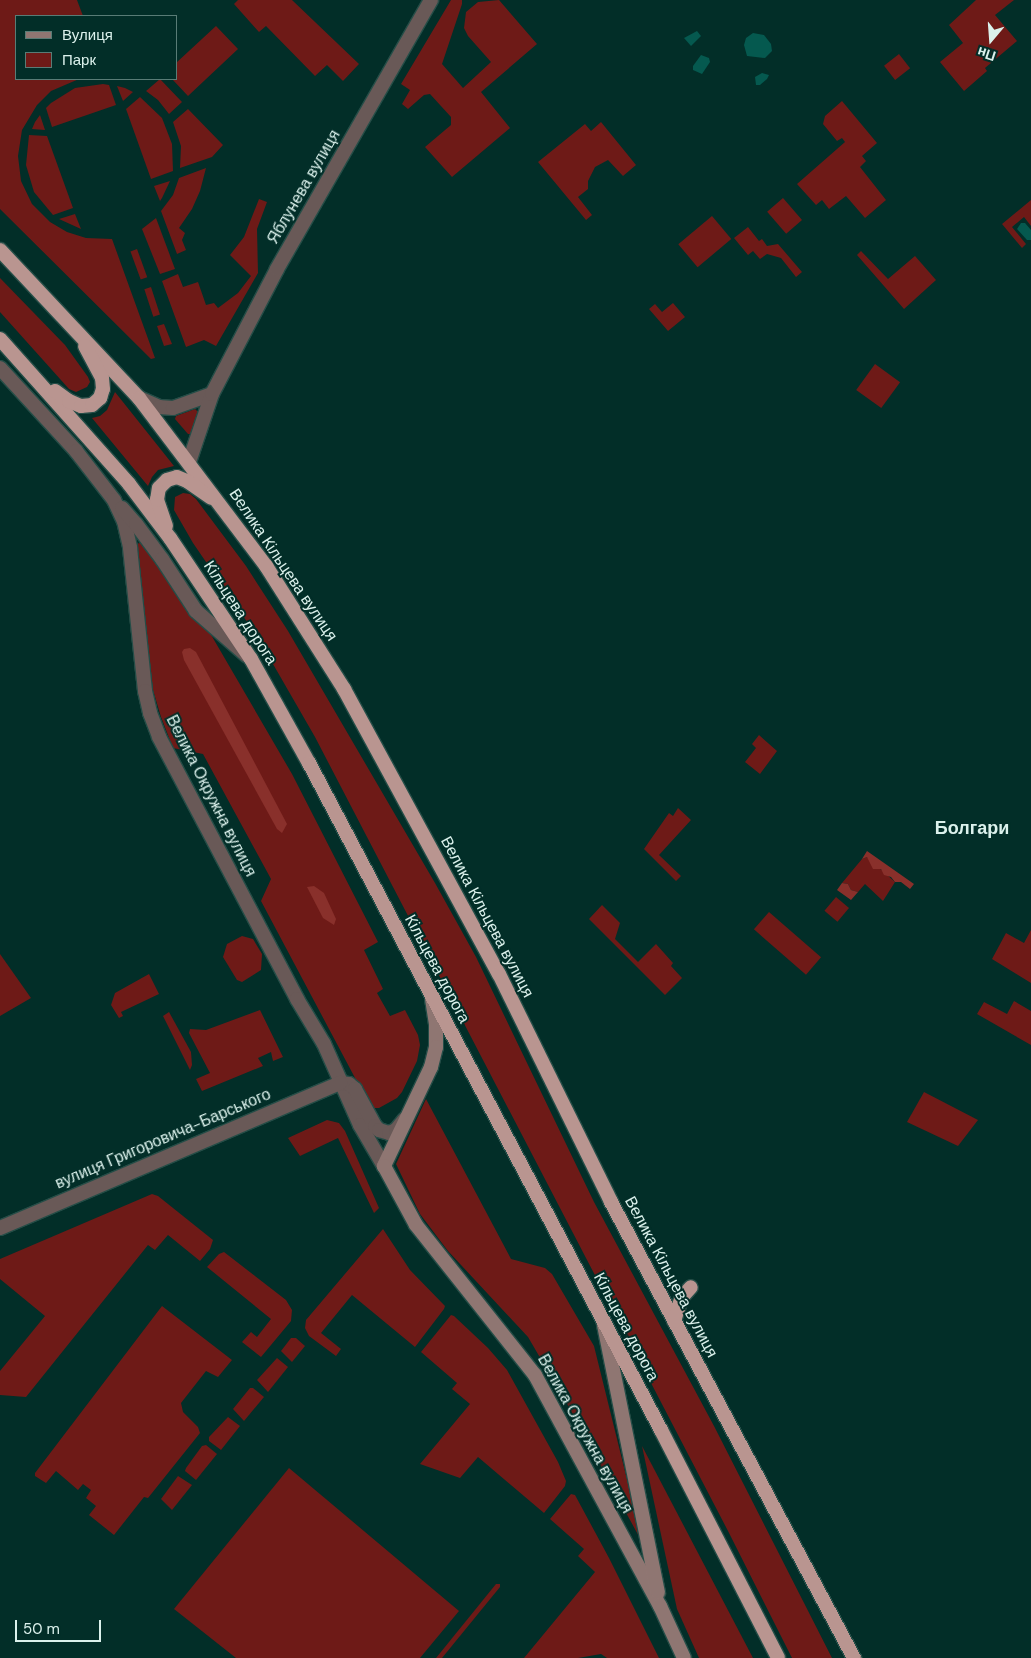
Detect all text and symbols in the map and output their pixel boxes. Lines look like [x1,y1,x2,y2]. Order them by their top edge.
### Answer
legend [15,15,178,80]
north arrow [966,15,1016,65]
text: Вулиця [62,25,113,45]
text: Пн [975,43,998,66]
text: Парк [62,50,96,70]
street label: Яблунева вулиця [264,127,344,247]
street label: Велика Кільцева вулиця [225,485,341,645]
street label: Кільцева дорога [199,557,281,669]
street label: Велика Окружна вулиця [162,712,260,880]
district label: Болгари [935,817,1009,839]
street label: Велика Кільцева вулиця [436,833,538,1001]
street label: Кільцева дорога [400,911,474,1027]
street label: вулиця Григоровича-Барського [52,1085,274,1193]
street label: Велика Кільцева вулиця [620,1193,722,1361]
street label: Кільцева дорога [589,1269,663,1385]
street label: Велика Окружна вулиця [533,1351,637,1517]
scale bar [18,1610,104,1642]
text: 50 m [23,1619,60,1639]

